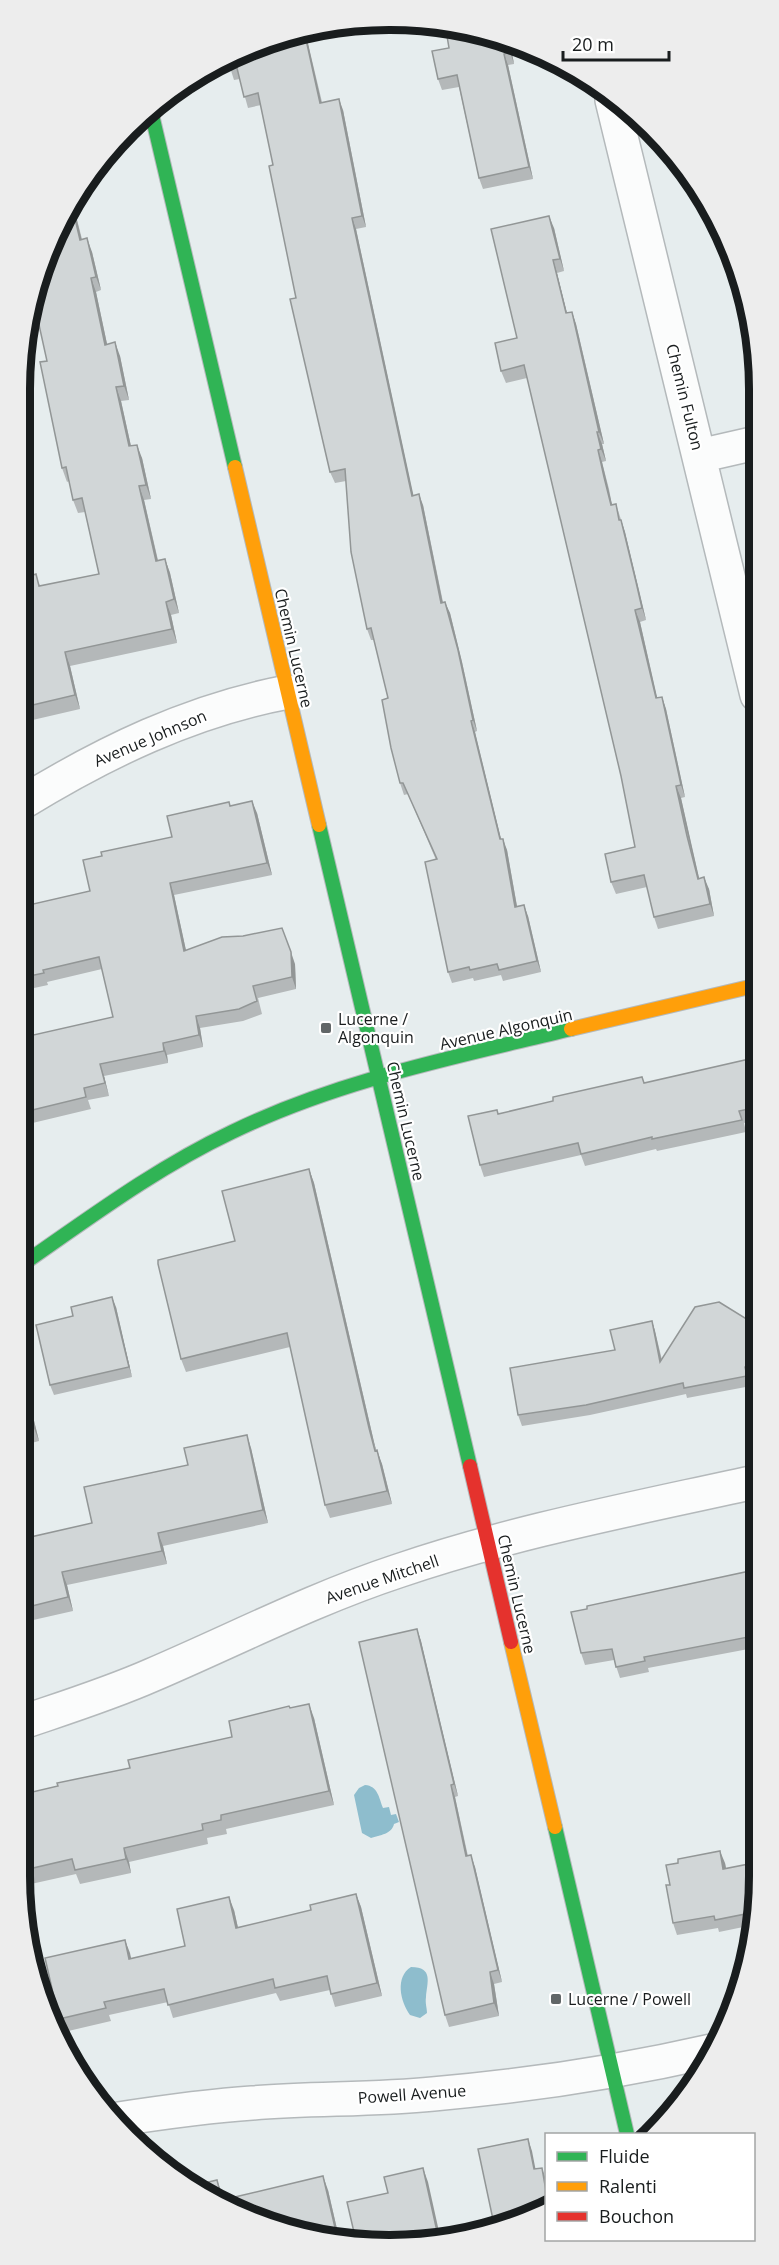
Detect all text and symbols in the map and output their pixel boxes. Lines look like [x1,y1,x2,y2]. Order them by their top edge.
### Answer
scale bar [563,24,670,62]
text: 20 m [572,32,614,56]
street label: Chemin Fulton [661,341,709,453]
street label: Chemin Lucerne [270,586,318,710]
street label: Avenue Johnson [90,704,210,772]
street label: Avenue Algonquin [437,1003,575,1055]
place label: Lucerne / Algonquin [338,1008,414,1048]
marker: Lucerne / Algonquin [319,1021,333,1035]
street label: Chemin Lucerne [382,1059,430,1183]
street label: Chemin Lucerne [493,1532,541,1656]
street label: Avenue Mitchell [322,1549,442,1609]
place label: Lucerne / Powell [568,1988,691,2010]
marker: Lucerne / Powell [549,1992,563,2006]
street label: Powell Avenue [357,2079,467,2109]
legend [545,2133,755,2241]
text: Fluide [599,2144,650,2168]
text: Ralenti [599,2174,657,2198]
text: Bouchon [599,2204,674,2228]

